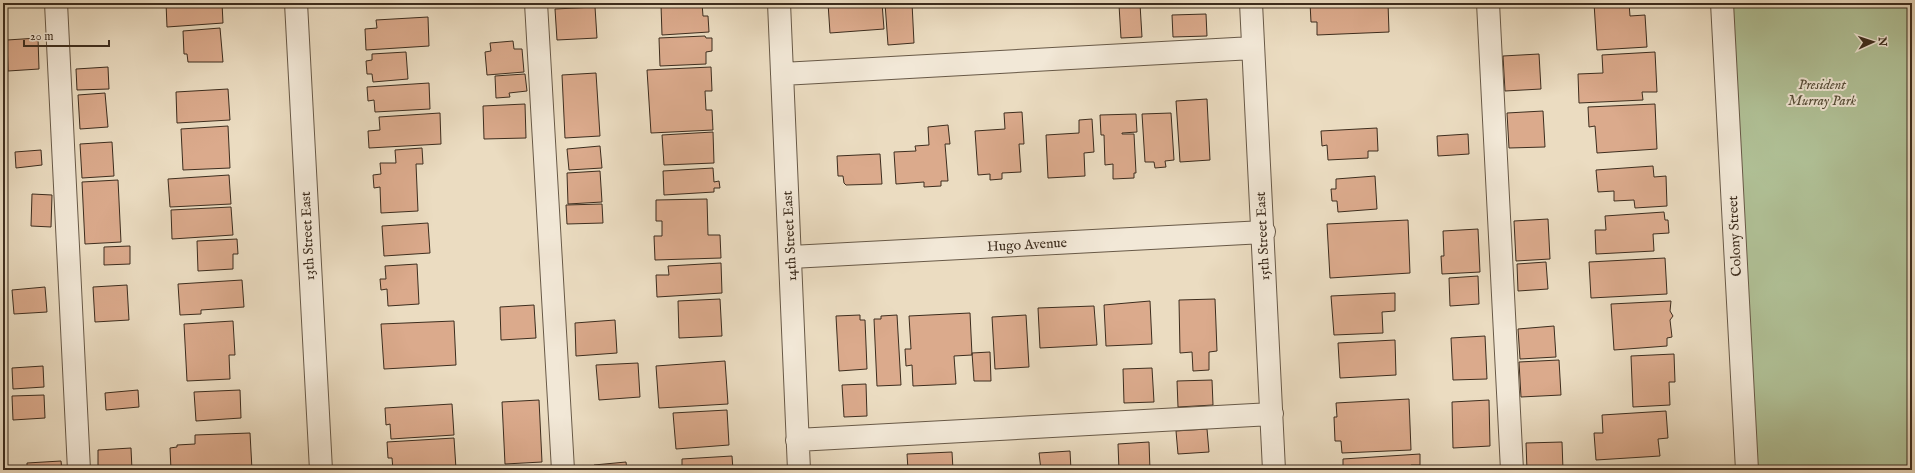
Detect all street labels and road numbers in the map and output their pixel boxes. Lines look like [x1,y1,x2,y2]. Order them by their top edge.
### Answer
street label: 14th Street East [779,190,801,282]
street label: 13th Street East [297,191,319,281]
street label: 15th Street East [1252,191,1274,281]
street label: Colony Street [1724,195,1746,277]
street label: Hugo Avenue [987,234,1068,256]

